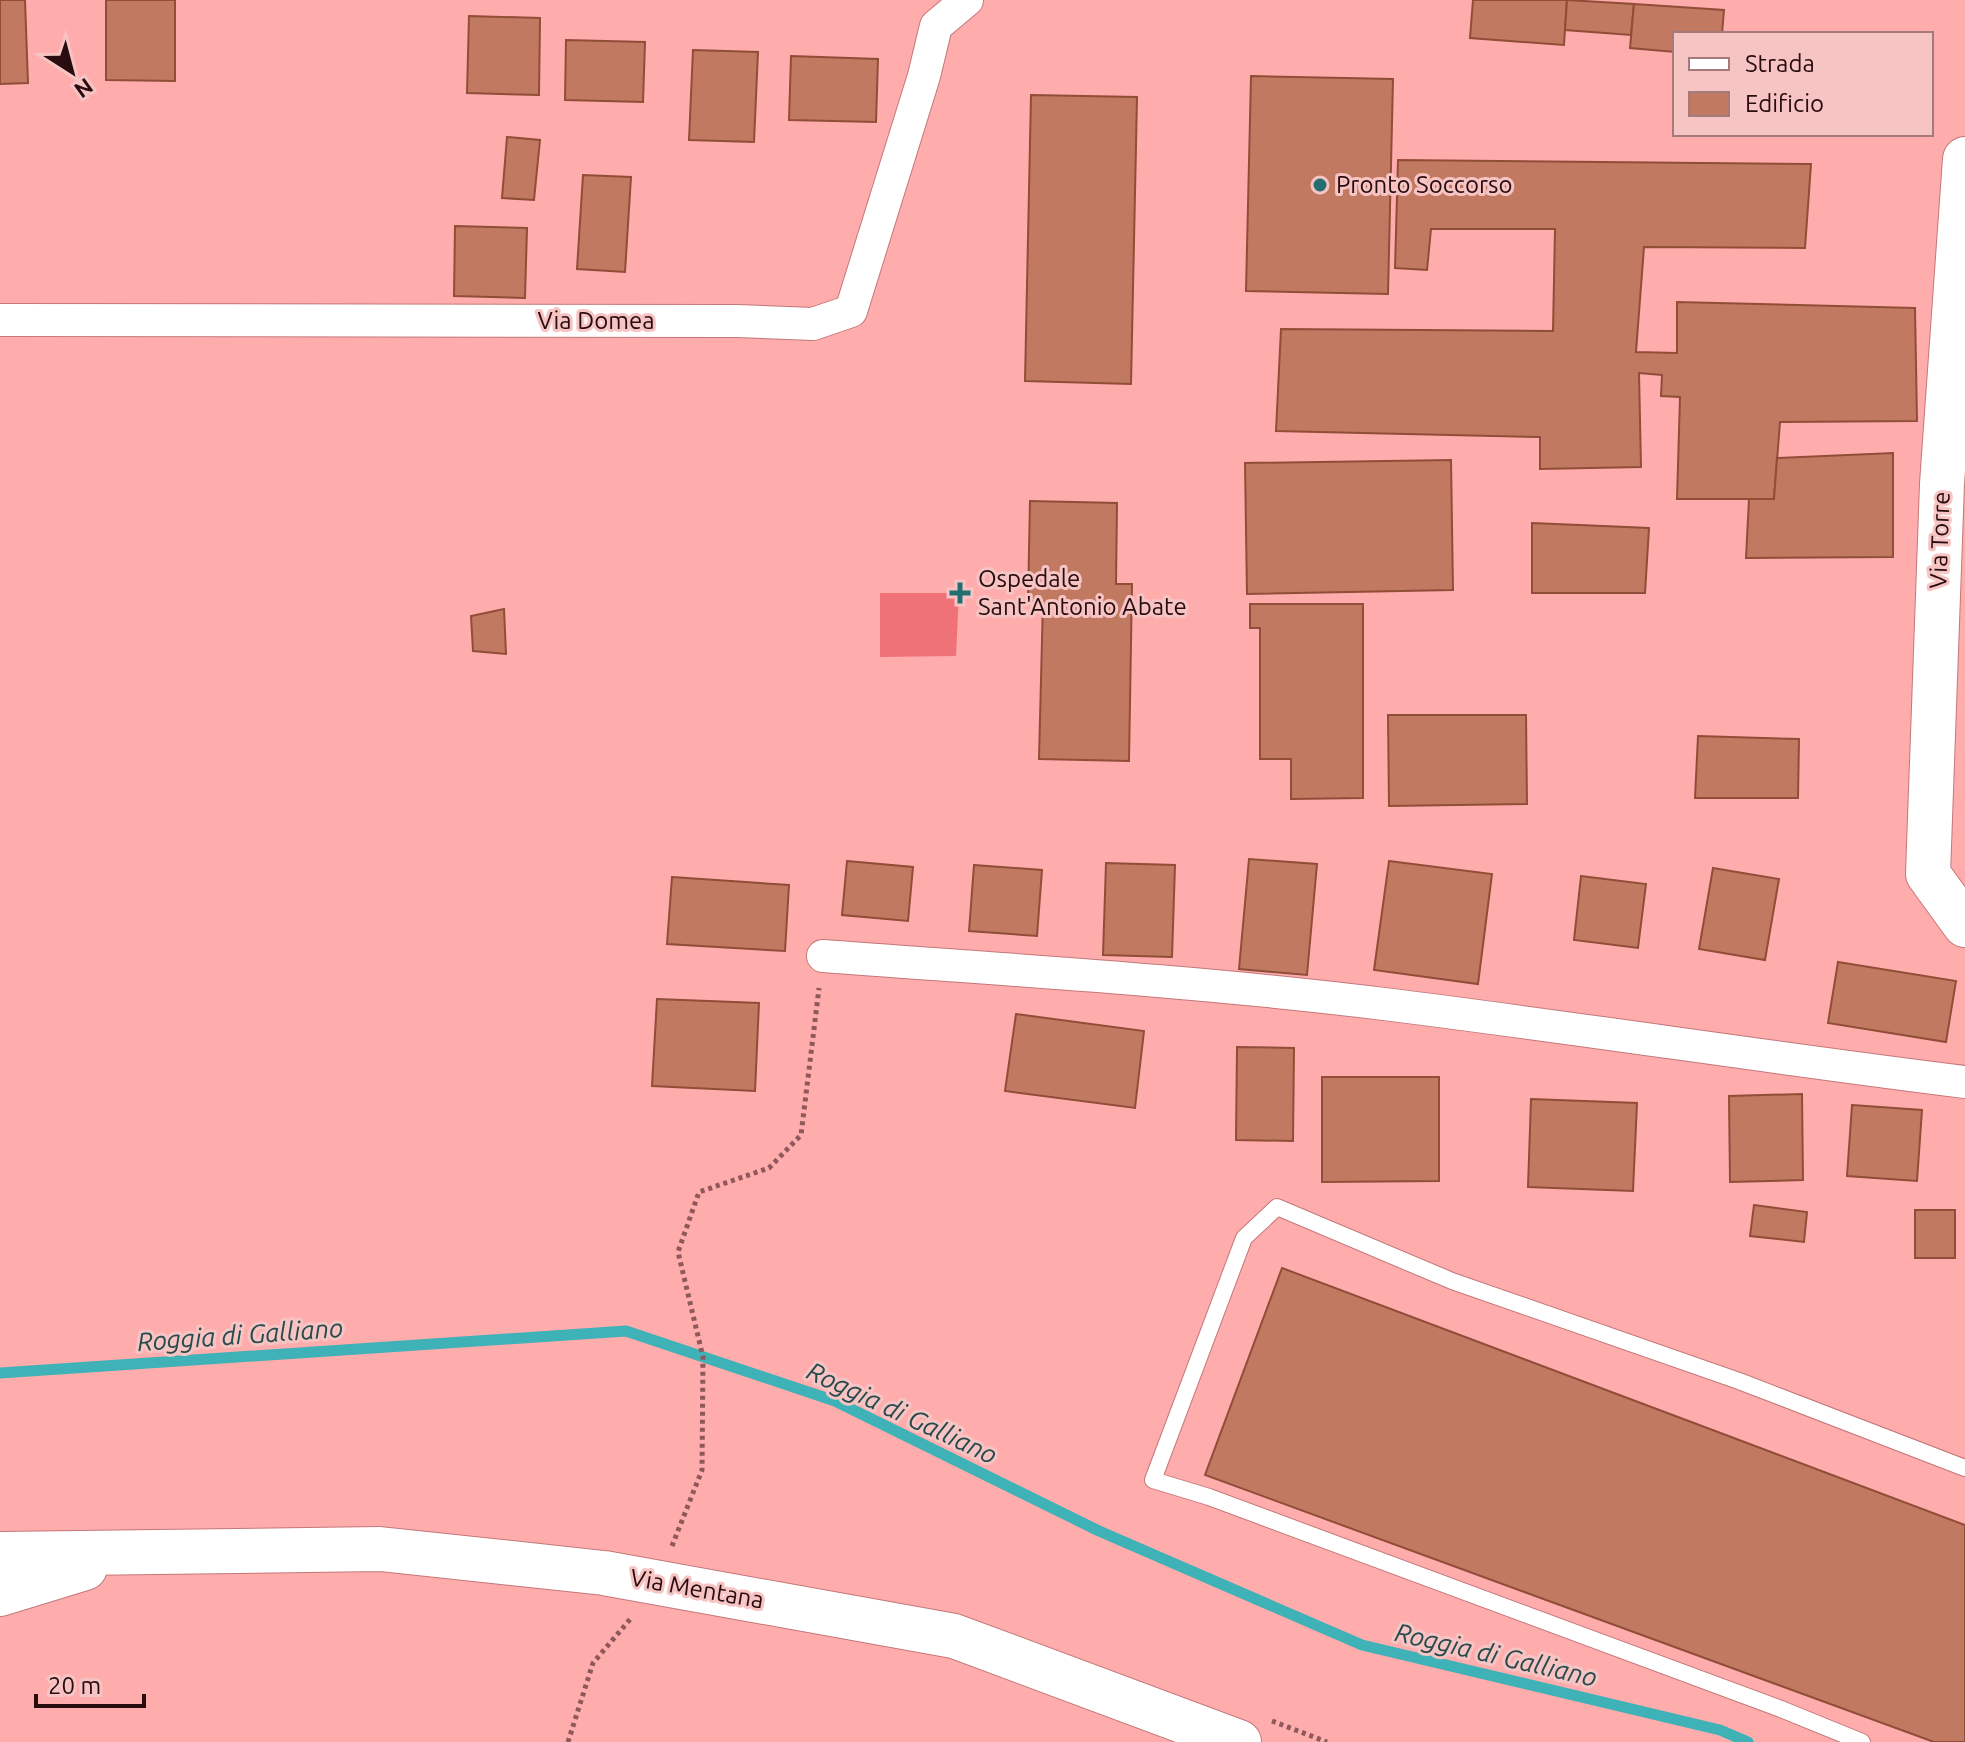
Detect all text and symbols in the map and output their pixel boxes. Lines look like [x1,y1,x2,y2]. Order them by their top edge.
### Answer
north arrow [32,32,112,112]
legend [1673,32,1933,136]
text: Strada [1745,50,1815,77]
text: N [70,74,98,104]
text: Edificio [1745,90,1824,117]
place label: Pronto Soccorso [1336,171,1512,198]
marker: Pronto Soccorso [1311,176,1329,194]
street label: Via Domea [538,307,654,334]
street label: Via Torre [1924,491,1955,589]
place label: Ospedale Sant'Antonio Abate [978,565,1187,620]
marker: Ospedale Sant'Antonio Abate [949,582,971,604]
water label: Roggia di Galliano [136,1313,344,1356]
water label: Roggia di Galliano [803,1356,1002,1469]
street label: Via Mentana [628,1563,766,1614]
water label: Roggia di Galliano [1392,1617,1600,1692]
scale bar [36,1658,144,1708]
text: 20 m [48,1672,101,1699]

